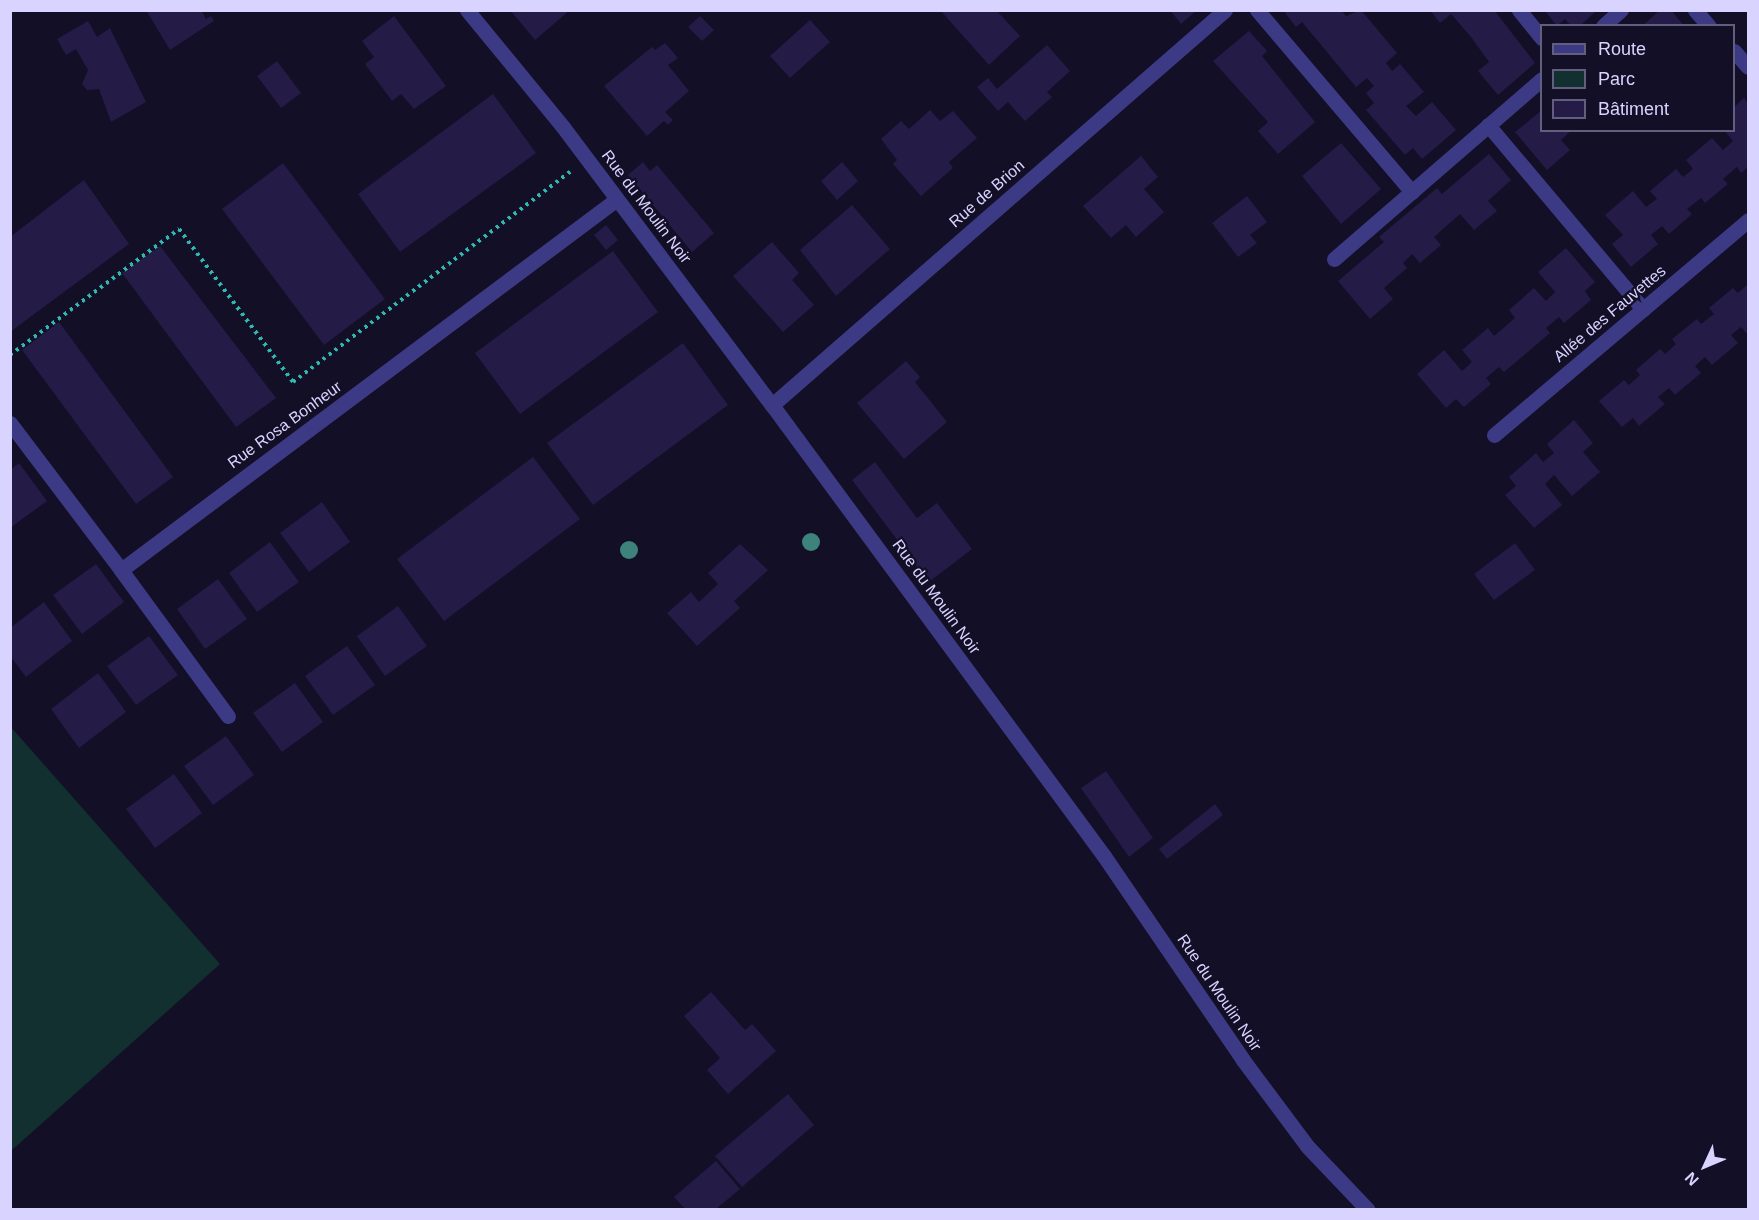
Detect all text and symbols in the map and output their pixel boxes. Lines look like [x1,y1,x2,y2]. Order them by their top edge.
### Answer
legend [1540,24,1735,132]
text: Route [1598,39,1646,59]
text: Parc [1598,69,1635,89]
text: Bâtiment [1598,99,1669,119]
street label: Rue du Moulin Noir [597,147,695,267]
street label: Rue de Brion [945,156,1029,232]
street label: Allée des Fauvettes [1550,261,1670,367]
street label: Rue Rosa Bonheur [224,377,346,473]
street label: Rue du Moulin Noir [888,536,984,658]
street label: Rue du Moulin Noir [1173,931,1265,1055]
north arrow [1675,1136,1735,1196]
text: N [1682,1169,1702,1189]

